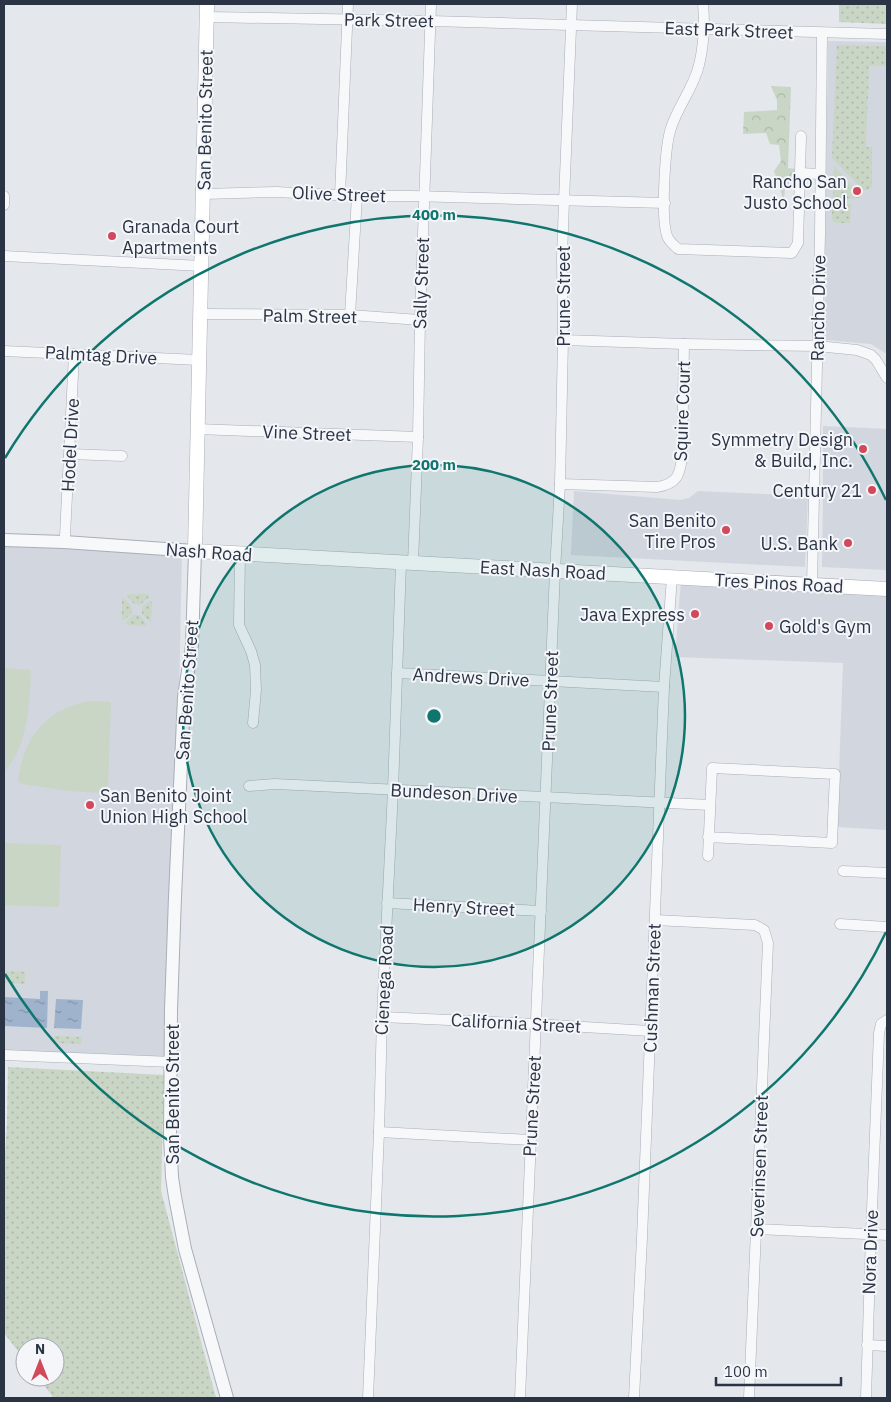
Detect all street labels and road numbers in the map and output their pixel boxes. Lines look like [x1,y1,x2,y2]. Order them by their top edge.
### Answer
street label: Park Street [344,8,434,32]
street label: East Park Street [664,16,794,44]
street label: San Benito Street [192,49,218,191]
street label: Olive Street [291,181,387,207]
street label: Sally Street [408,237,434,329]
street label: Prune Street [552,245,575,347]
street label: Rancho Drive [806,254,830,361]
street label: Palm Street [263,304,357,328]
street label: Palmtag Drive [44,341,158,369]
street label: Squire Court [669,360,695,462]
street label: Hodel Drive [56,397,84,493]
street label: Vine Street [262,420,352,446]
street label: Nash Road [165,537,253,567]
street label: East Nash Road [479,555,607,585]
street label: Tres Pinos Road [714,568,844,598]
street label: San Benito Street [171,619,203,761]
street label: Prune Street [537,650,563,752]
street label: Andrews Drive [412,662,530,692]
street label: Bundeson Drive [390,778,518,808]
street label: Henry Street [412,893,516,921]
street label: Cushman Street [638,923,666,1053]
street label: Cienega Road [370,924,398,1036]
street label: California Street [450,1008,582,1038]
street label: San Benito Street [161,1024,184,1164]
street label: Prune Street [518,1055,546,1157]
street label: Severinsen Street [745,1094,773,1238]
street label: Nora Drive [857,1209,883,1295]

